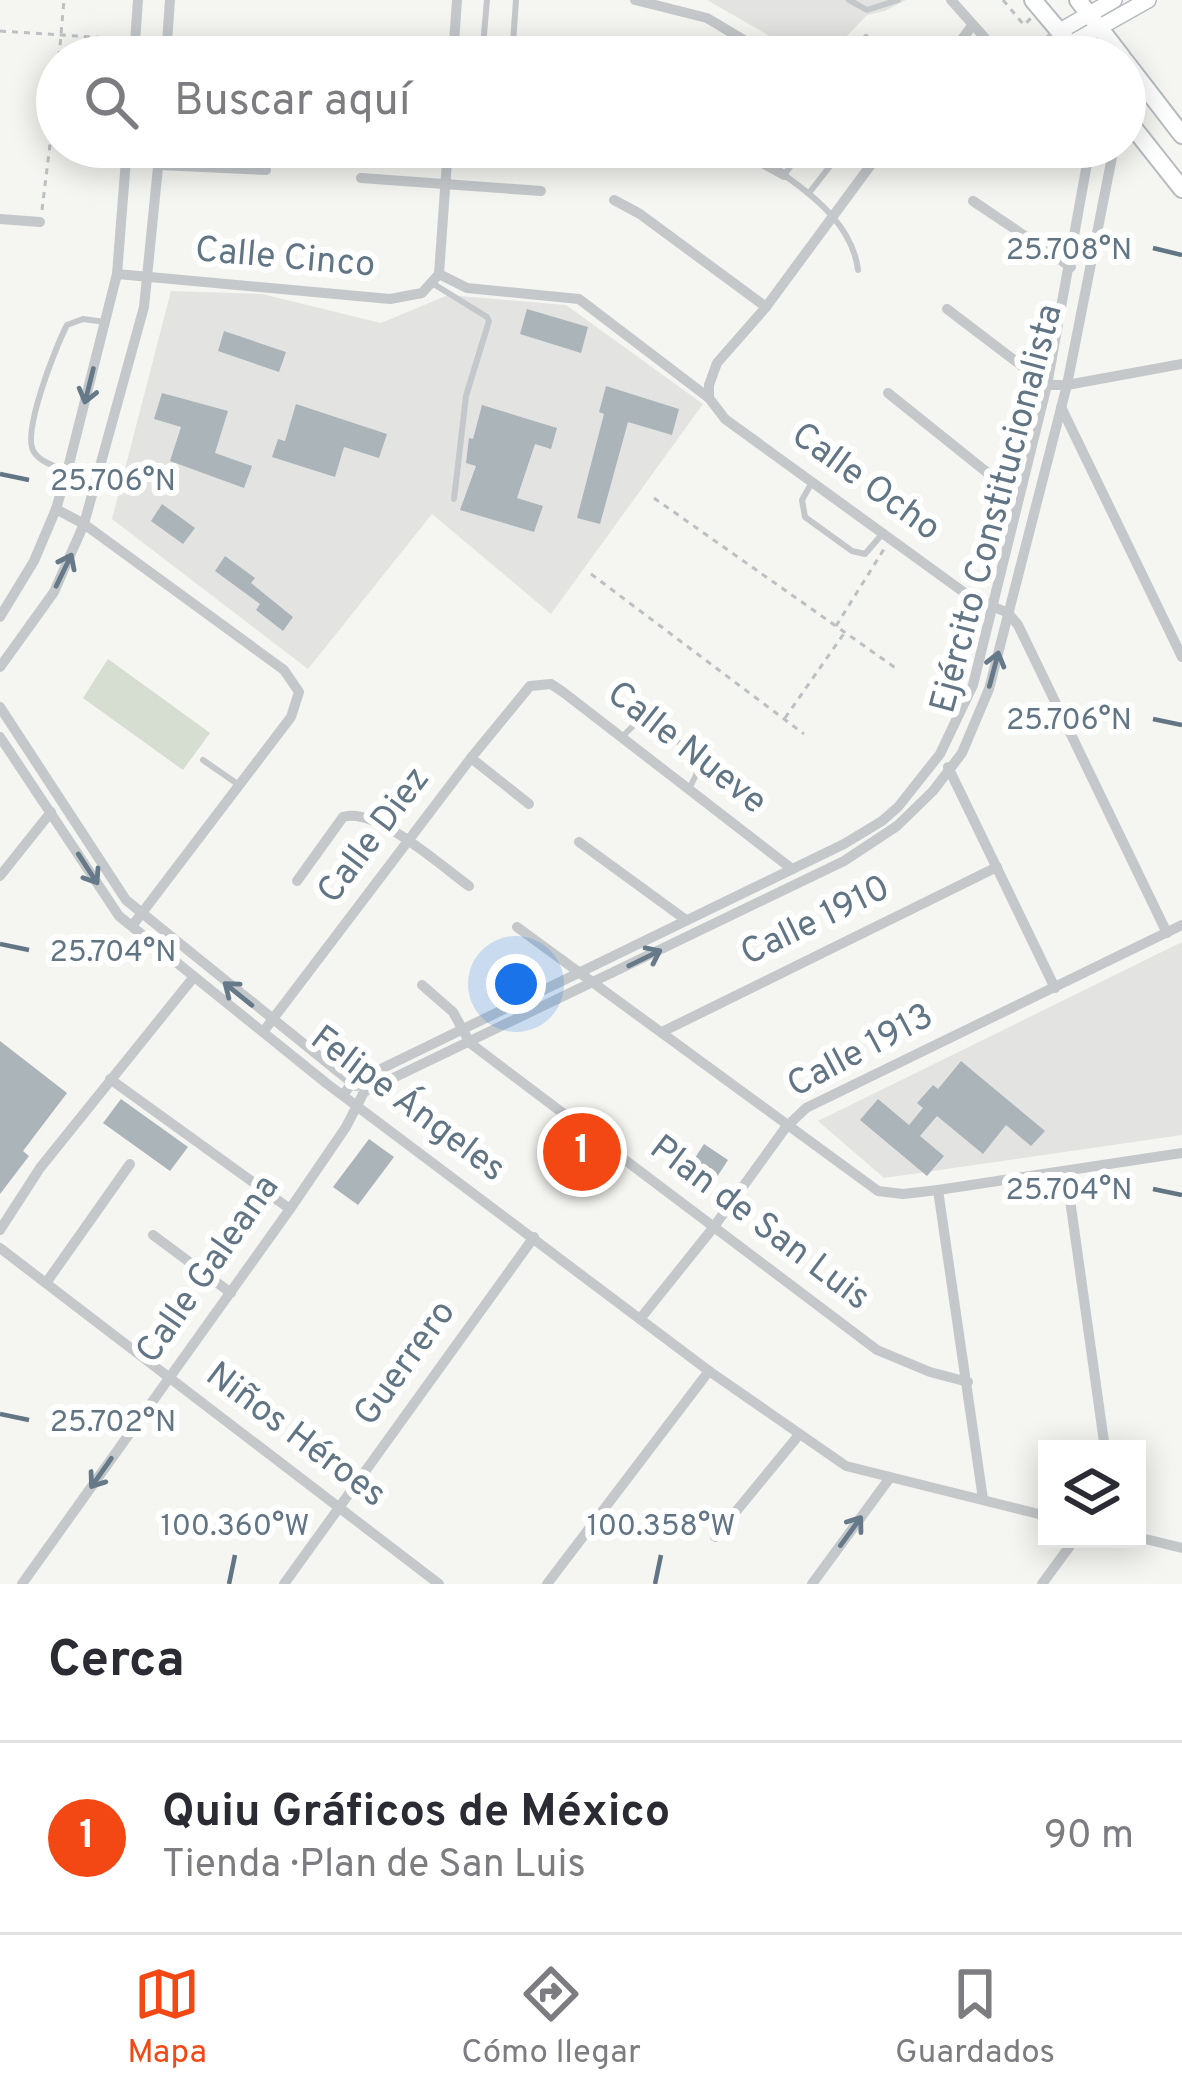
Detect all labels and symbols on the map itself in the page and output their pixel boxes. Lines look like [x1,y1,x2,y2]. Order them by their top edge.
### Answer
street label: Calle Cinco [193,228,377,290]
text: 25.708°N [1006,233,1132,270]
street label: Ejército Constitucionalista [921,299,1075,719]
one-way arrow [77,366,99,404]
street label: Calle Ocho [781,413,949,553]
text: 25.706°N [50,464,176,501]
one-way arrow [54,553,77,588]
one-way arrow [985,650,1007,688]
street label: Calle Nueve [597,672,775,826]
text: 25.706°N [1006,703,1132,740]
street label: Calle Diez [309,758,441,914]
one-way arrow [75,852,100,886]
street label: Calle 1910 [734,866,898,978]
text: 25.704°N [50,935,176,972]
one-way arrow [627,946,662,969]
your location [486,954,546,1014]
one-way arrow [223,981,255,1008]
street label: Calle 1913 [780,994,942,1110]
street label: Felipe Ángeles [300,1015,515,1193]
pin: 1 [543,1107,621,1197]
street label: Plan de San Luis [640,1126,878,1322]
street label: Calle Galeana [127,1167,291,1373]
text: 25.704°N [1006,1173,1132,1210]
street label: Guerrero [345,1292,467,1436]
street label: Niños Héroes [196,1353,394,1519]
text: 25.702°N [50,1405,176,1442]
one-way arrow [89,1456,114,1489]
text: 100.360°W [161,1509,309,1546]
text: 100.358°W [587,1509,735,1546]
one-way arrow [837,1515,863,1548]

